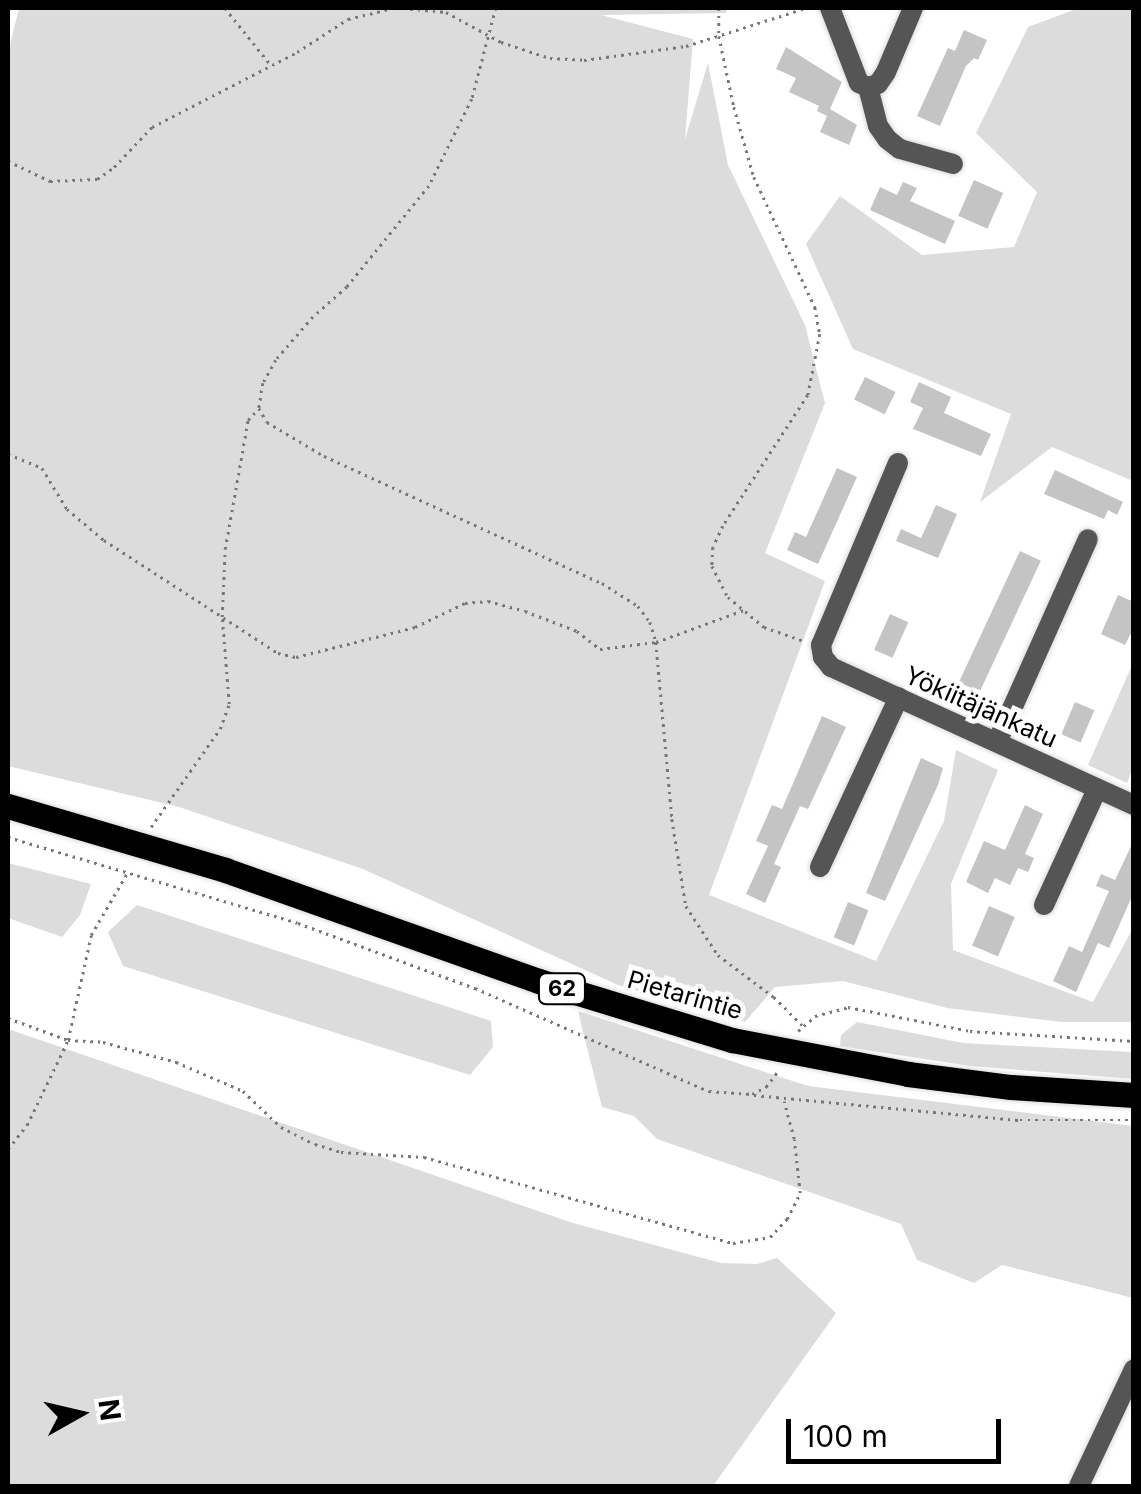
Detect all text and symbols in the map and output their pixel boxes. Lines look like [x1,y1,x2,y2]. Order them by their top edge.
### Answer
street label: Yökiitäjänkatu [900,660,1062,754]
street label: Pietarintie [624,964,746,1026]
road number: 62 [537,972,587,1006]
north arrow [30,1364,130,1464]
text: N [91,1397,128,1423]
scale bar [791,1399,1006,1461]
text: 100 m [803,1418,888,1454]

